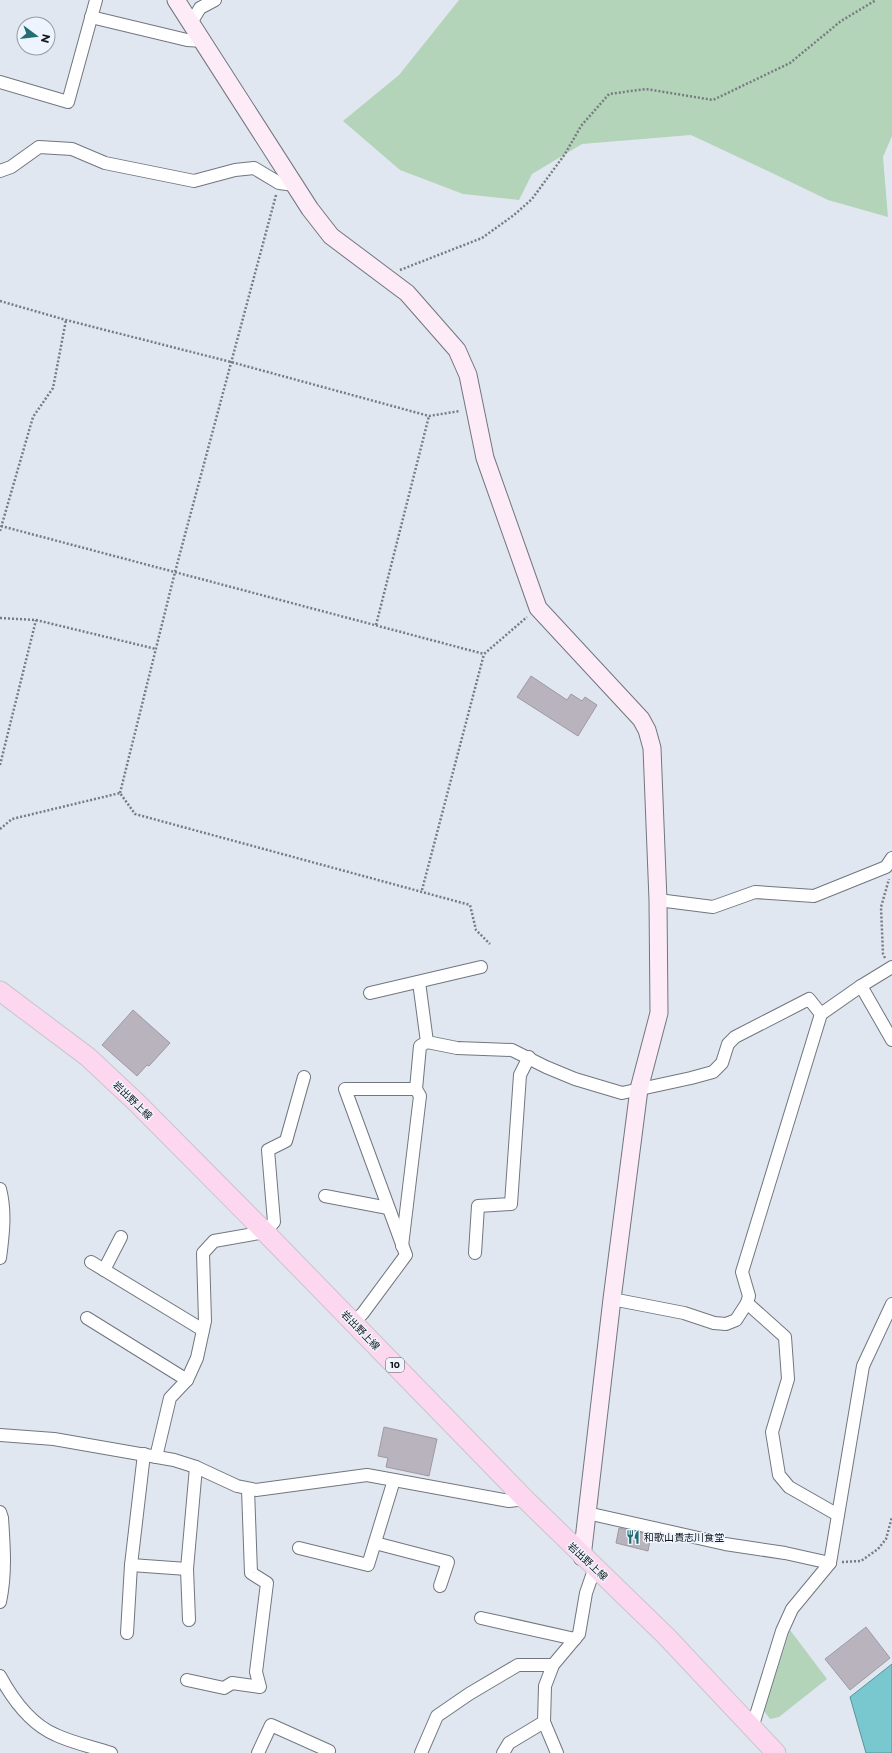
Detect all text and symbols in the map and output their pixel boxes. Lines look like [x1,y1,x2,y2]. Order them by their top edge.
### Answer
north arrow [16,16,56,56]
text: N [38,32,54,45]
street label: 岩出野上線 [110,1078,155,1122]
street label: 岩出野上線 [339,1308,383,1353]
road number: 10 [386,1358,404,1372]
restaurant icon: 和歌山貴志川食堂 [625,1529,641,1545]
place label: 和歌山貴志川食堂 [644,1531,724,1544]
street label: 岩出野上線 [565,1540,610,1583]

